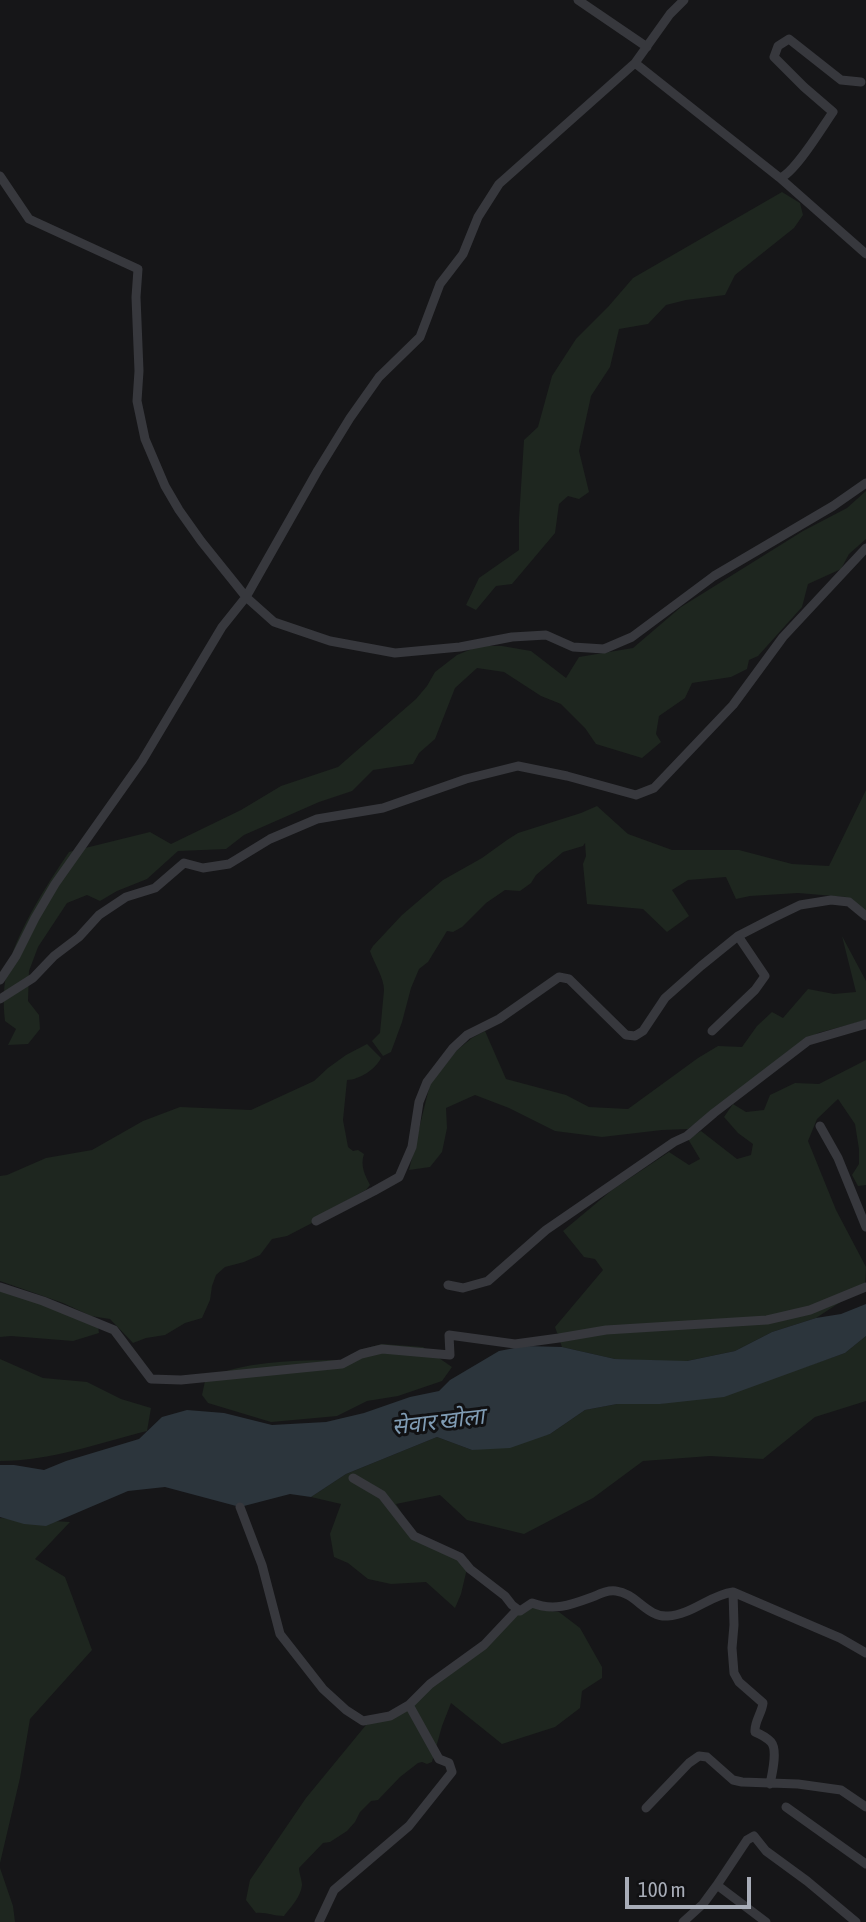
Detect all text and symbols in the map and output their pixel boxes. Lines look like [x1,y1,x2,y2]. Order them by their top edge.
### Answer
water label: सेवार खोला [390,1403,486,1441]
scale bar [628,1862,754,1906]
text: 100 m [638,1877,686,1901]

